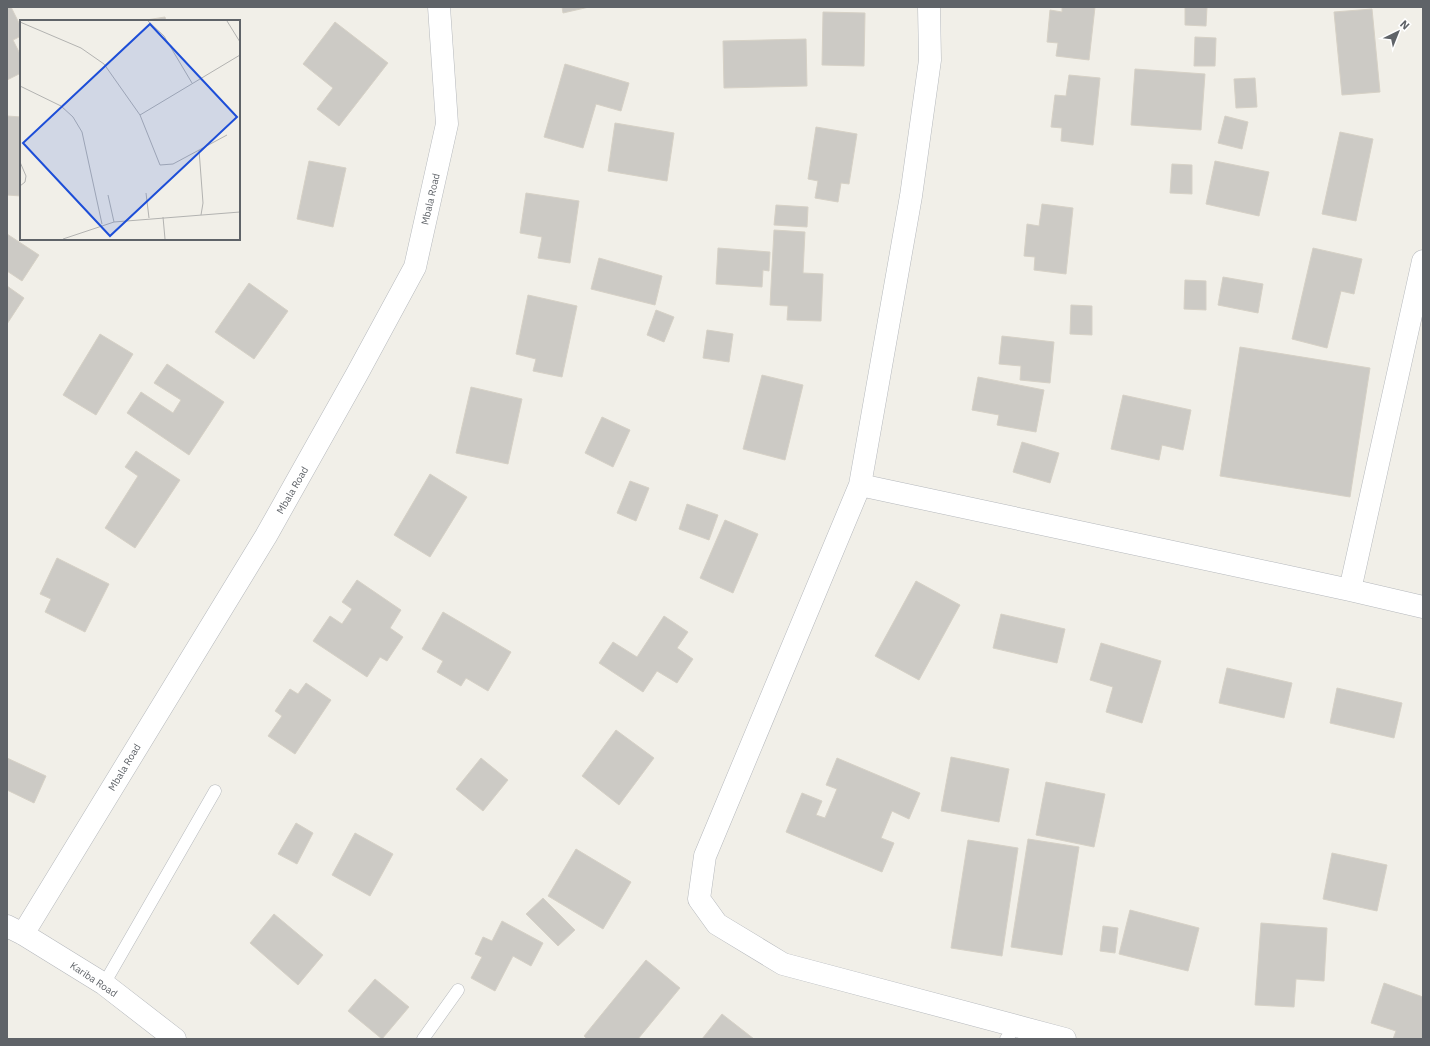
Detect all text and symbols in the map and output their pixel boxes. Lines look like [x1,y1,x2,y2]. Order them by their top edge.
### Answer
north arrow [1378,12,1418,52]
text: N [1397,17,1413,33]
inset map [20,20,240,240]
street label: Mbala Road [418,172,443,226]
street label: Mbala Road [274,464,311,516]
street label: Mbala Road [105,741,144,793]
street label: Kariba Road [68,959,120,1000]

